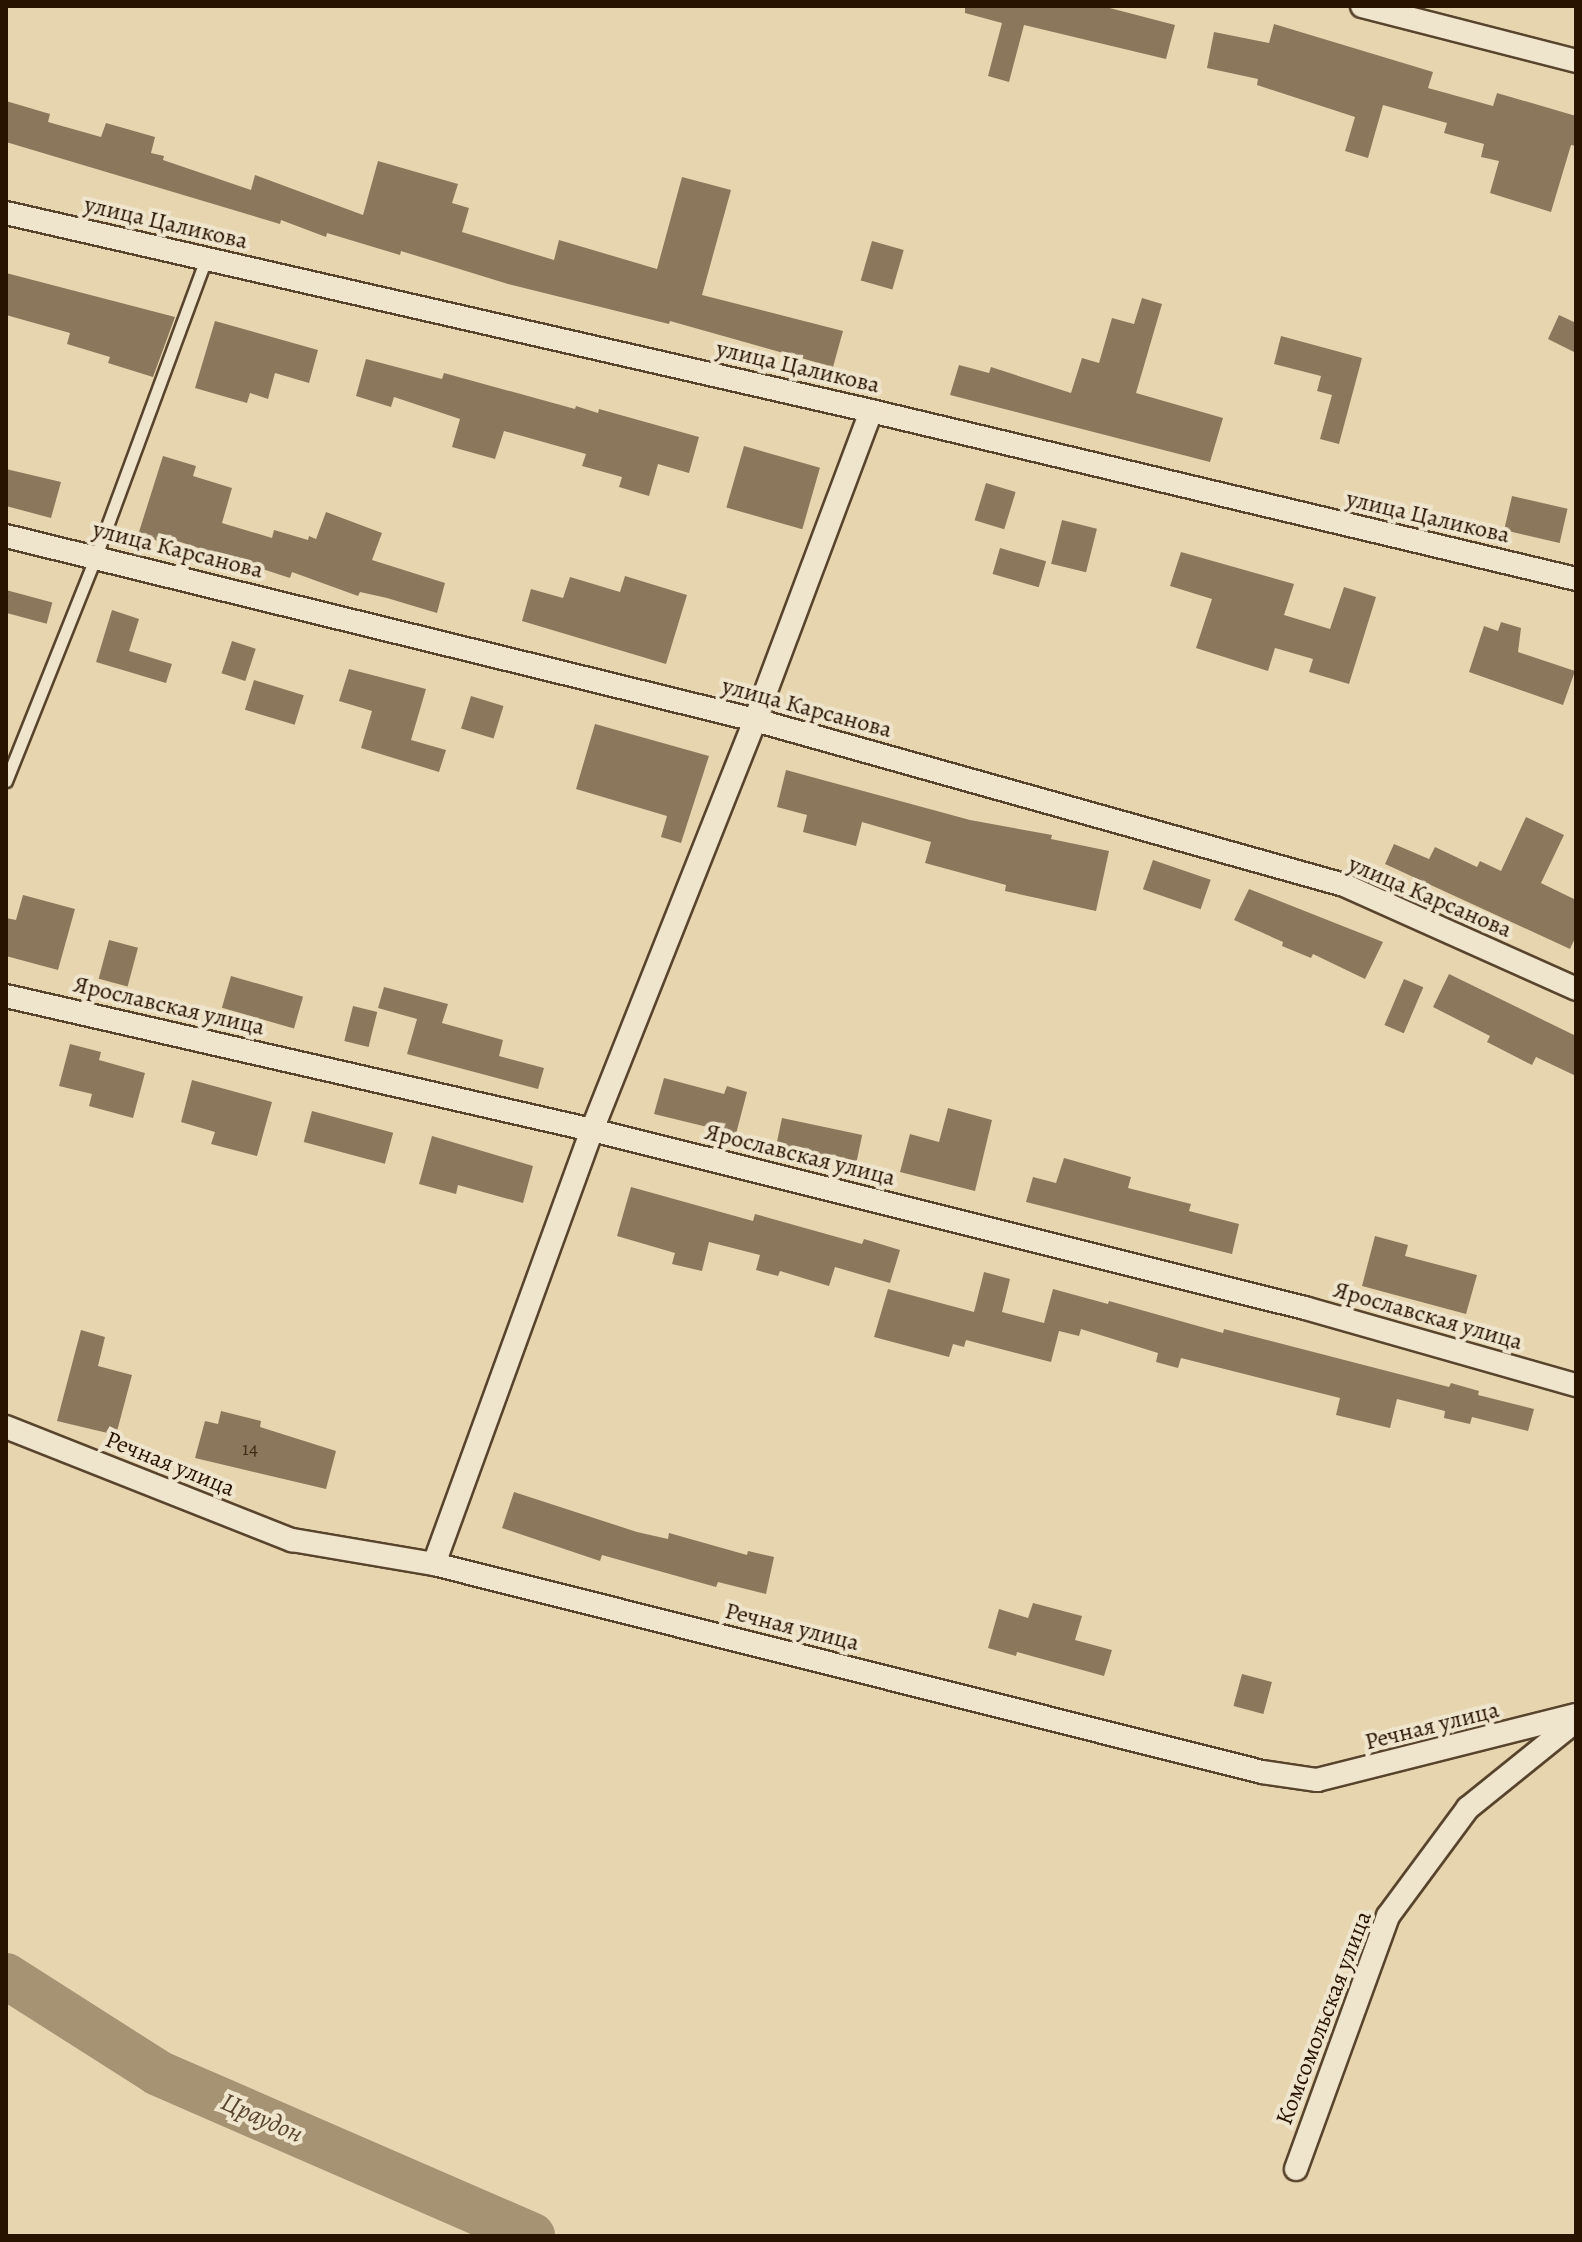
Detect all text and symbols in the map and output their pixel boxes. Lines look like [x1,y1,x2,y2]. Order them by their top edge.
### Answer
street label: улица Цаликова [82,190,250,256]
street label: улица Цаликова [714,334,882,400]
street label: улица Цаликова [1344,484,1512,550]
street label: улица Карсанова [90,515,266,585]
street label: улица Карсанова [719,671,895,745]
street label: улица Карсанова [1344,850,1516,944]
street label: Ярославская улица [71,970,267,1042]
street label: Ярославская улица [702,1117,898,1193]
street label: Ярославская улица [1330,1275,1526,1357]
street label: Речная улица [101,1425,239,1503]
house number: 14 [242,1436,258,1460]
street label: Речная улица [722,1596,862,1658]
street label: Речная улица [1362,1695,1502,1757]
street label: Комсомольская улица [1270,1907,1378,2129]
water label: Цраудон [216,2086,308,2150]

